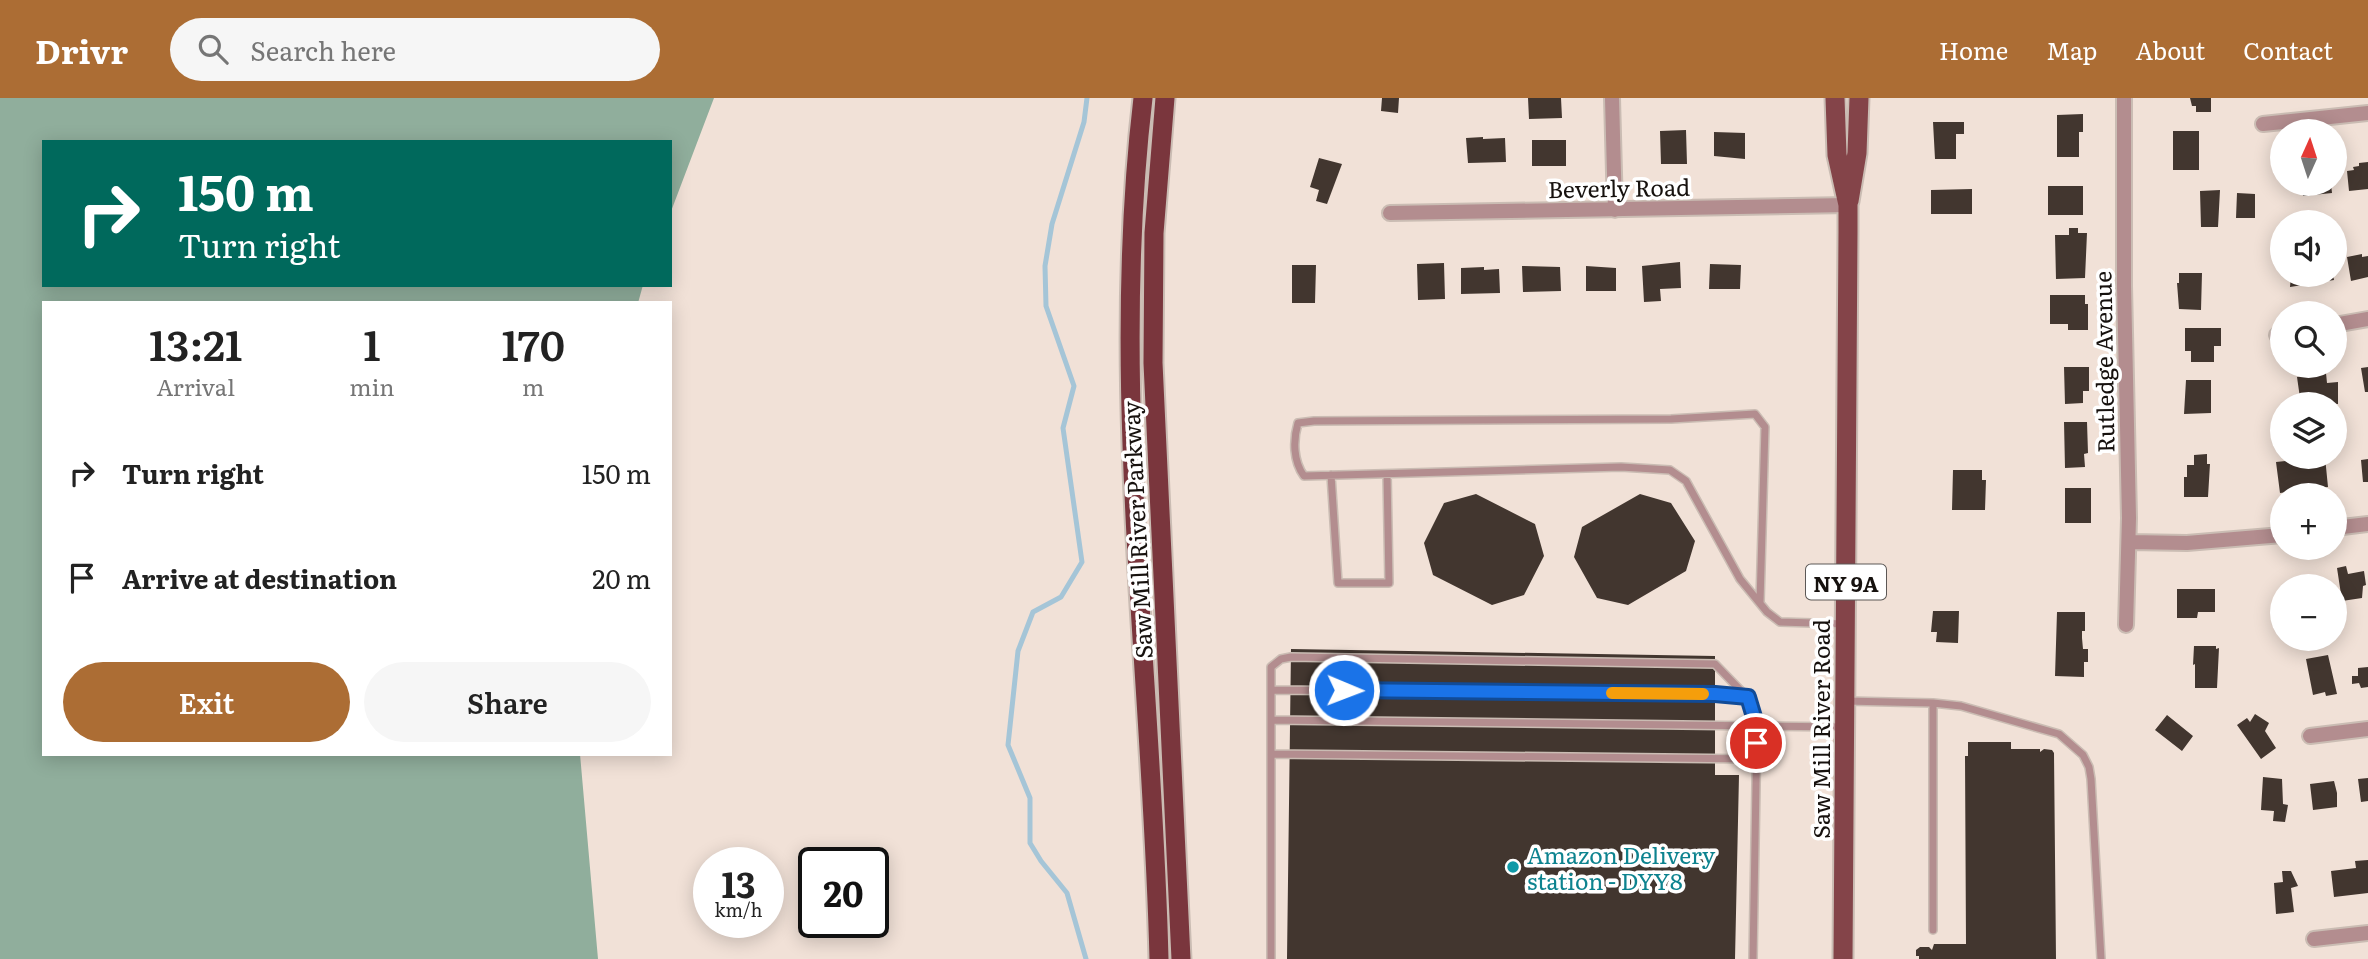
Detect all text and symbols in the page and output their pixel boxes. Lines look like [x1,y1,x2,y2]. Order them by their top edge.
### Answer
search box [170,18,660,81]
text: Drivr [35,25,128,74]
icon: search [194,30,232,68]
text: Search here [250,30,396,69]
text: Home [1939,32,2008,67]
text: Map [2046,32,2097,67]
text: About [2135,32,2205,67]
text: Contact [2243,32,2333,67]
north arrow [2270,119,2347,196]
map controls [2270,119,2347,651]
text: 150 m [178,153,314,226]
icon: right [63,168,154,259]
street label: Beverly Road [1547,169,1691,205]
button: sound [2270,210,2347,287]
text: Turn right [178,220,340,268]
street label: Rutledge Avenue [2084,271,2122,453]
button: search [2270,301,2347,378]
text: 13:21 [149,312,242,374]
text: 1 [363,312,381,374]
text: 170 [502,312,565,374]
text: Arrival [156,369,235,403]
text: min [349,369,395,403]
text: m [522,369,544,403]
button: layers [2270,392,2347,469]
street label: Saw Mill River Parkway [1112,400,1160,660]
text: Turn right [122,453,264,492]
text: 150 m [582,453,651,492]
icon: right [63,454,101,492]
button: + [2270,483,2347,560]
text: Arrive at destination [122,558,397,597]
text: 20 m [592,558,651,597]
icon: arrive [63,559,101,597]
road number: NY 9A [1806,564,1886,600]
button: − [2270,574,2347,651]
street label: Saw Mill River Road [1803,619,1837,839]
position arrow [1307,653,1381,727]
button: Exit [63,662,350,742]
button: Share [364,662,651,742]
pin [1726,713,1786,773]
icon: arrive [1737,724,1775,762]
place label: Amazon Delivery station - DYY8 [1527,837,1716,897]
speed limit sign: 20 [798,847,889,938]
text: 13 [721,857,756,909]
marker: Amazon Delivery station - DYY8 [1505,859,1521,875]
text: km/h [715,896,762,923]

